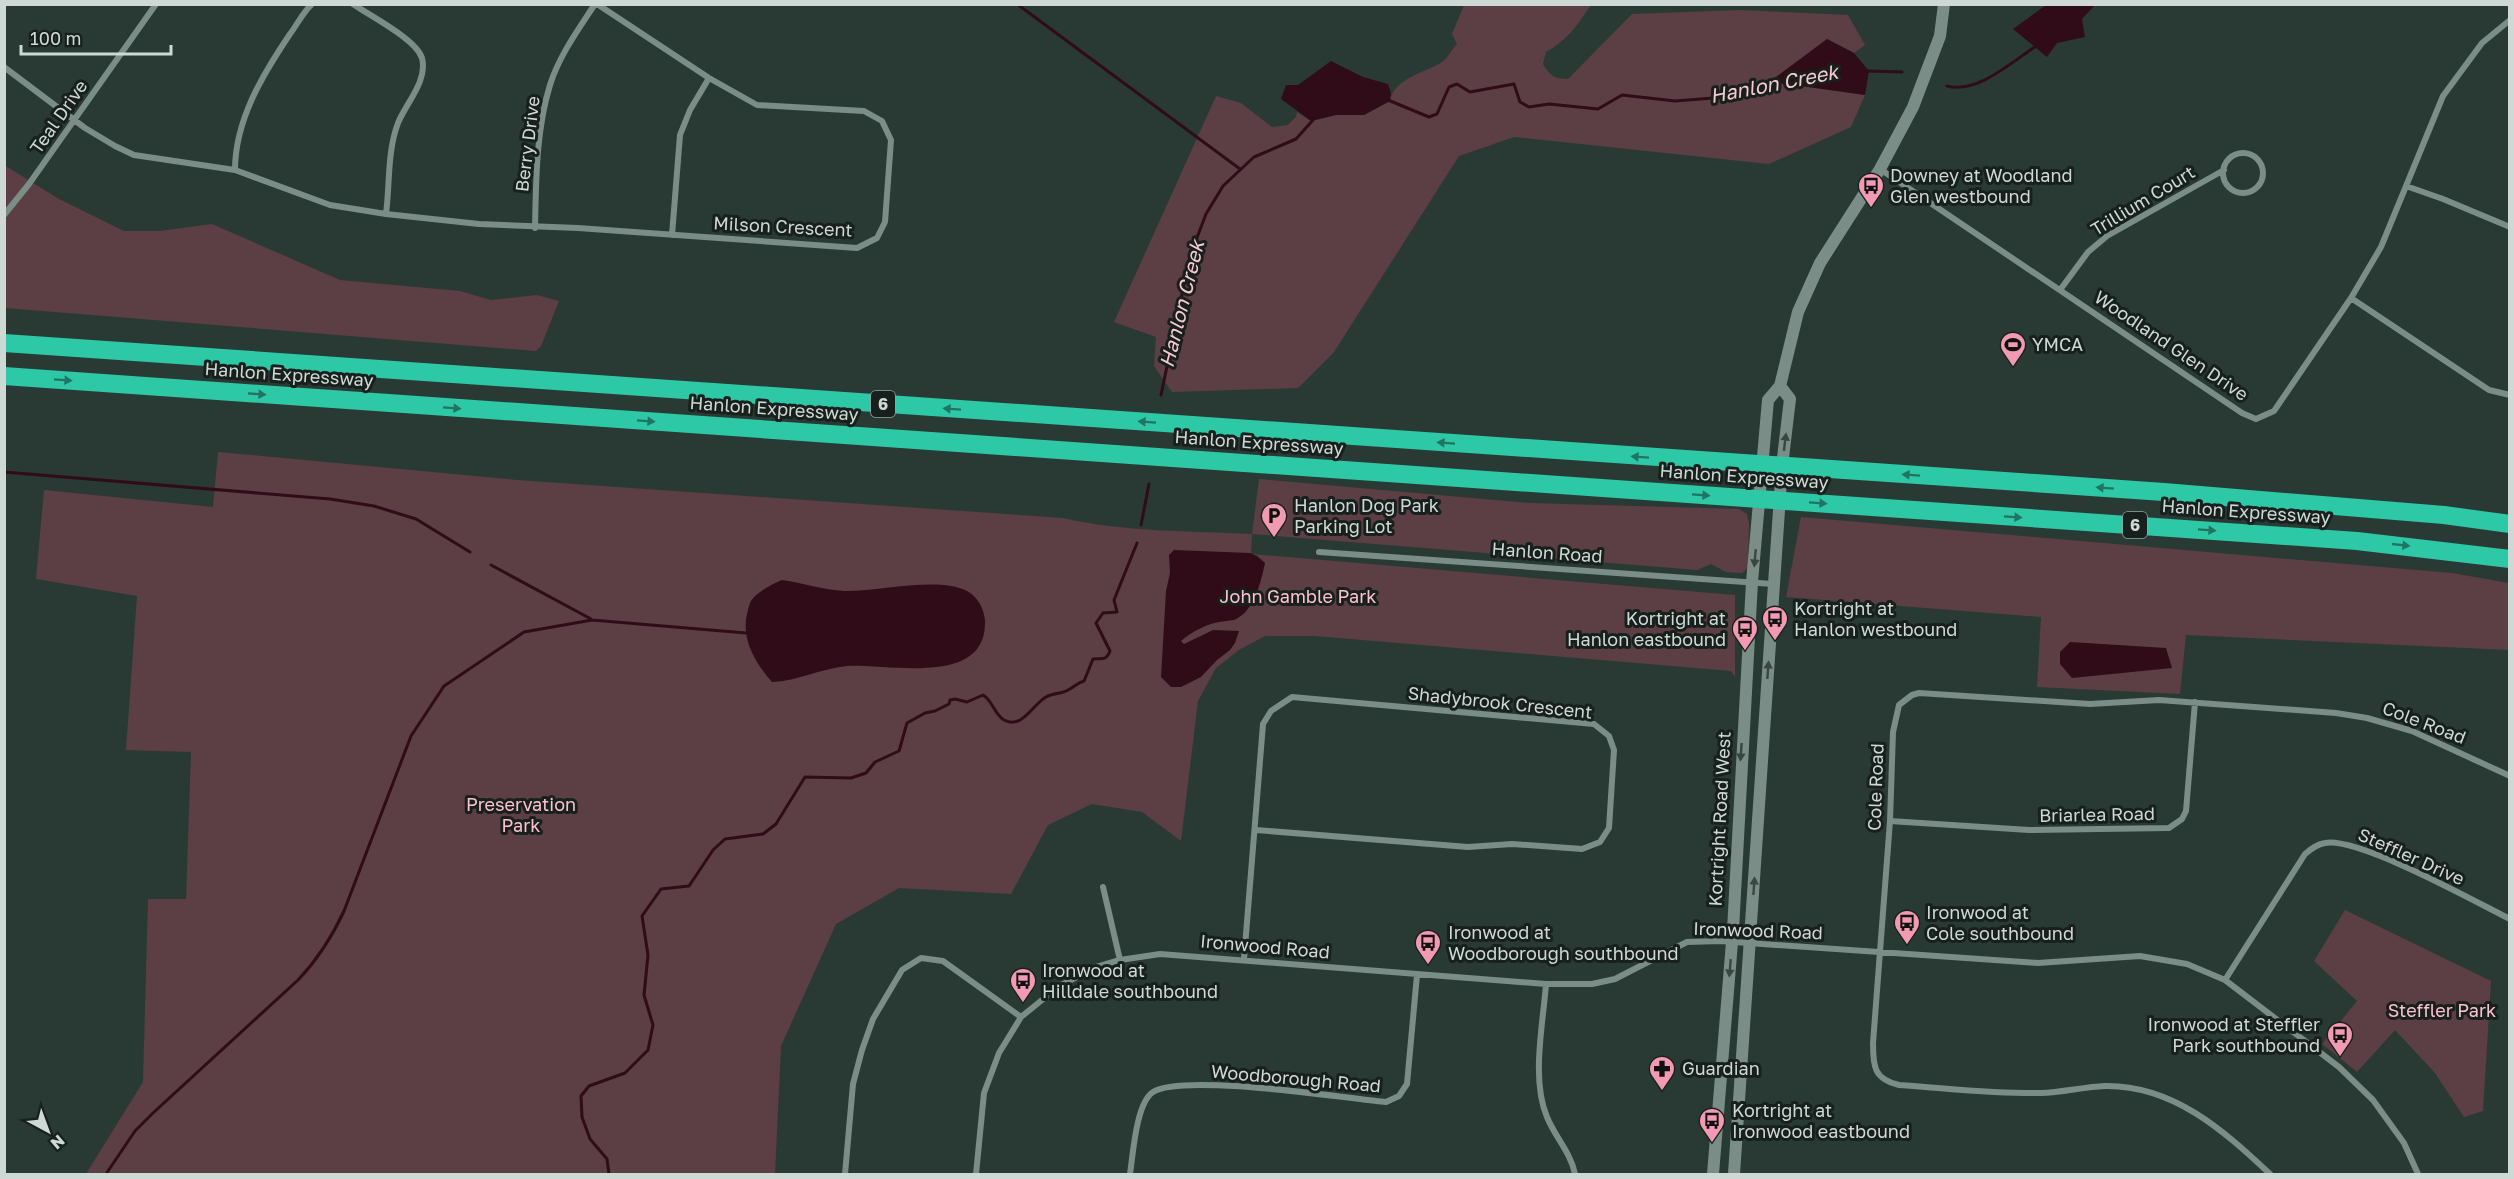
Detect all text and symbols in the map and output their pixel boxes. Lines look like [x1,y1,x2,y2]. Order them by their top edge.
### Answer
scale bar [21,18,171,56]
text: 100 m [30,27,81,49]
water label: Hanlon Creek [1708,58,1843,107]
street label: Teal Drive [25,75,92,158]
street label: Berry Drive [510,95,544,193]
street label: Trillium Court [2086,160,2199,240]
place label: Downey at Woodland Glen westbound [1890,164,2073,207]
bus stop icon: Downey at Woodland Glen westbound [1856,171,1886,209]
street label: Milson Crescent [713,211,853,241]
water label: Hanlon Creek [1154,235,1209,370]
street label: Woodland Glen Drive [2091,286,2253,405]
sports icon: YMCA [1998,330,2028,368]
place label: YMCA [2032,333,2083,355]
street label: Hanlon Expressway [204,357,374,391]
one-way arrow [53,376,72,385]
one-way arrow [248,389,267,399]
street label: Hanlon Expressway [689,391,859,425]
road number: 6 [871,391,895,417]
one-way arrow [442,403,461,412]
one-way arrow [942,404,961,414]
one-way arrow [637,417,656,426]
one-way arrow [1137,418,1156,427]
street label: Hanlon Expressway [1174,425,1344,459]
one-way arrow [1781,433,1790,452]
one-way arrow [1436,438,1455,448]
one-way arrow [1631,452,1650,461]
street label: Hanlon Expressway [1659,459,1829,493]
one-way arrow [1901,471,1920,480]
one-way arrow [2096,483,2115,493]
one-way arrow [1691,491,1710,500]
place label: Hanlon Dog Park Parking Lot [1294,494,1439,537]
street label: Hanlon Expressway [2161,494,2331,528]
one-way arrow [1809,498,1828,508]
parking icon: Hanlon Dog Park Parking Lot [1259,501,1289,539]
one-way arrow [2003,512,2022,521]
road number: 6 [2123,512,2147,538]
one-way arrow [2198,525,2217,535]
street label: Hanlon Road [1491,537,1603,567]
one-way arrow [2392,540,2411,550]
one-way arrow [1750,548,1759,567]
park label: John Gamble Park [1220,585,1376,607]
place label: Kortright at Hanlon westbound [1794,597,1957,640]
bus stop icon: Kortright at Hanlon westbound [1760,604,1790,642]
place label: Kortright at Hanlon eastbound [1567,607,1726,650]
bus stop icon: Kortright at Hanlon eastbound [1730,614,1760,652]
one-way arrow [1763,661,1772,680]
street label: Shadybrook Crescent [1407,681,1593,723]
street label: Cole Road [2379,696,2469,748]
street label: Kortright Road West [1703,731,1735,907]
one-way arrow [1737,743,1746,762]
street label: Cole Road [1862,743,1888,831]
park label: Preservation Park [466,793,576,836]
street label: Briarlea Road [2039,802,2155,826]
street label: Steffler Drive [2355,823,2468,889]
one-way arrow [1749,876,1759,895]
place label: Ironwood at Cole southbound [1926,901,2074,944]
bus stop icon: Ironwood at Cole southbound [1892,908,1922,946]
street label: Ironwood Road [1693,917,1823,943]
place label: Ironwood at Woodborough southbound [1448,921,1679,964]
bus stop icon: Ironwood at Woodborough southbound [1413,928,1443,966]
street label: Ironwood Road [1199,929,1331,963]
place label: Ironwood at Hilldale southbound [1042,959,1218,1002]
one-way arrow [1725,959,1735,978]
bus stop icon: Ironwood at Hilldale southbound [1008,966,1038,1004]
park label: Steffler Park [2388,999,2496,1021]
place label: Ironwood at Steffler Park southbound [2148,1013,2320,1056]
bus stop icon: Ironwood at Steffler Park southbound [2325,1020,2355,1058]
pharmacy icon: Guardian [1647,1054,1677,1092]
place label: Guardian [1682,1057,1760,1079]
street label: Woodborough Road [1210,1060,1382,1096]
place label: Kortright at Ironwood eastbound [1732,1099,1910,1142]
north arrow [18,1101,78,1161]
bus stop icon: Kortright at Ironwood eastbound [1697,1106,1727,1144]
text: N [47,1131,69,1154]

